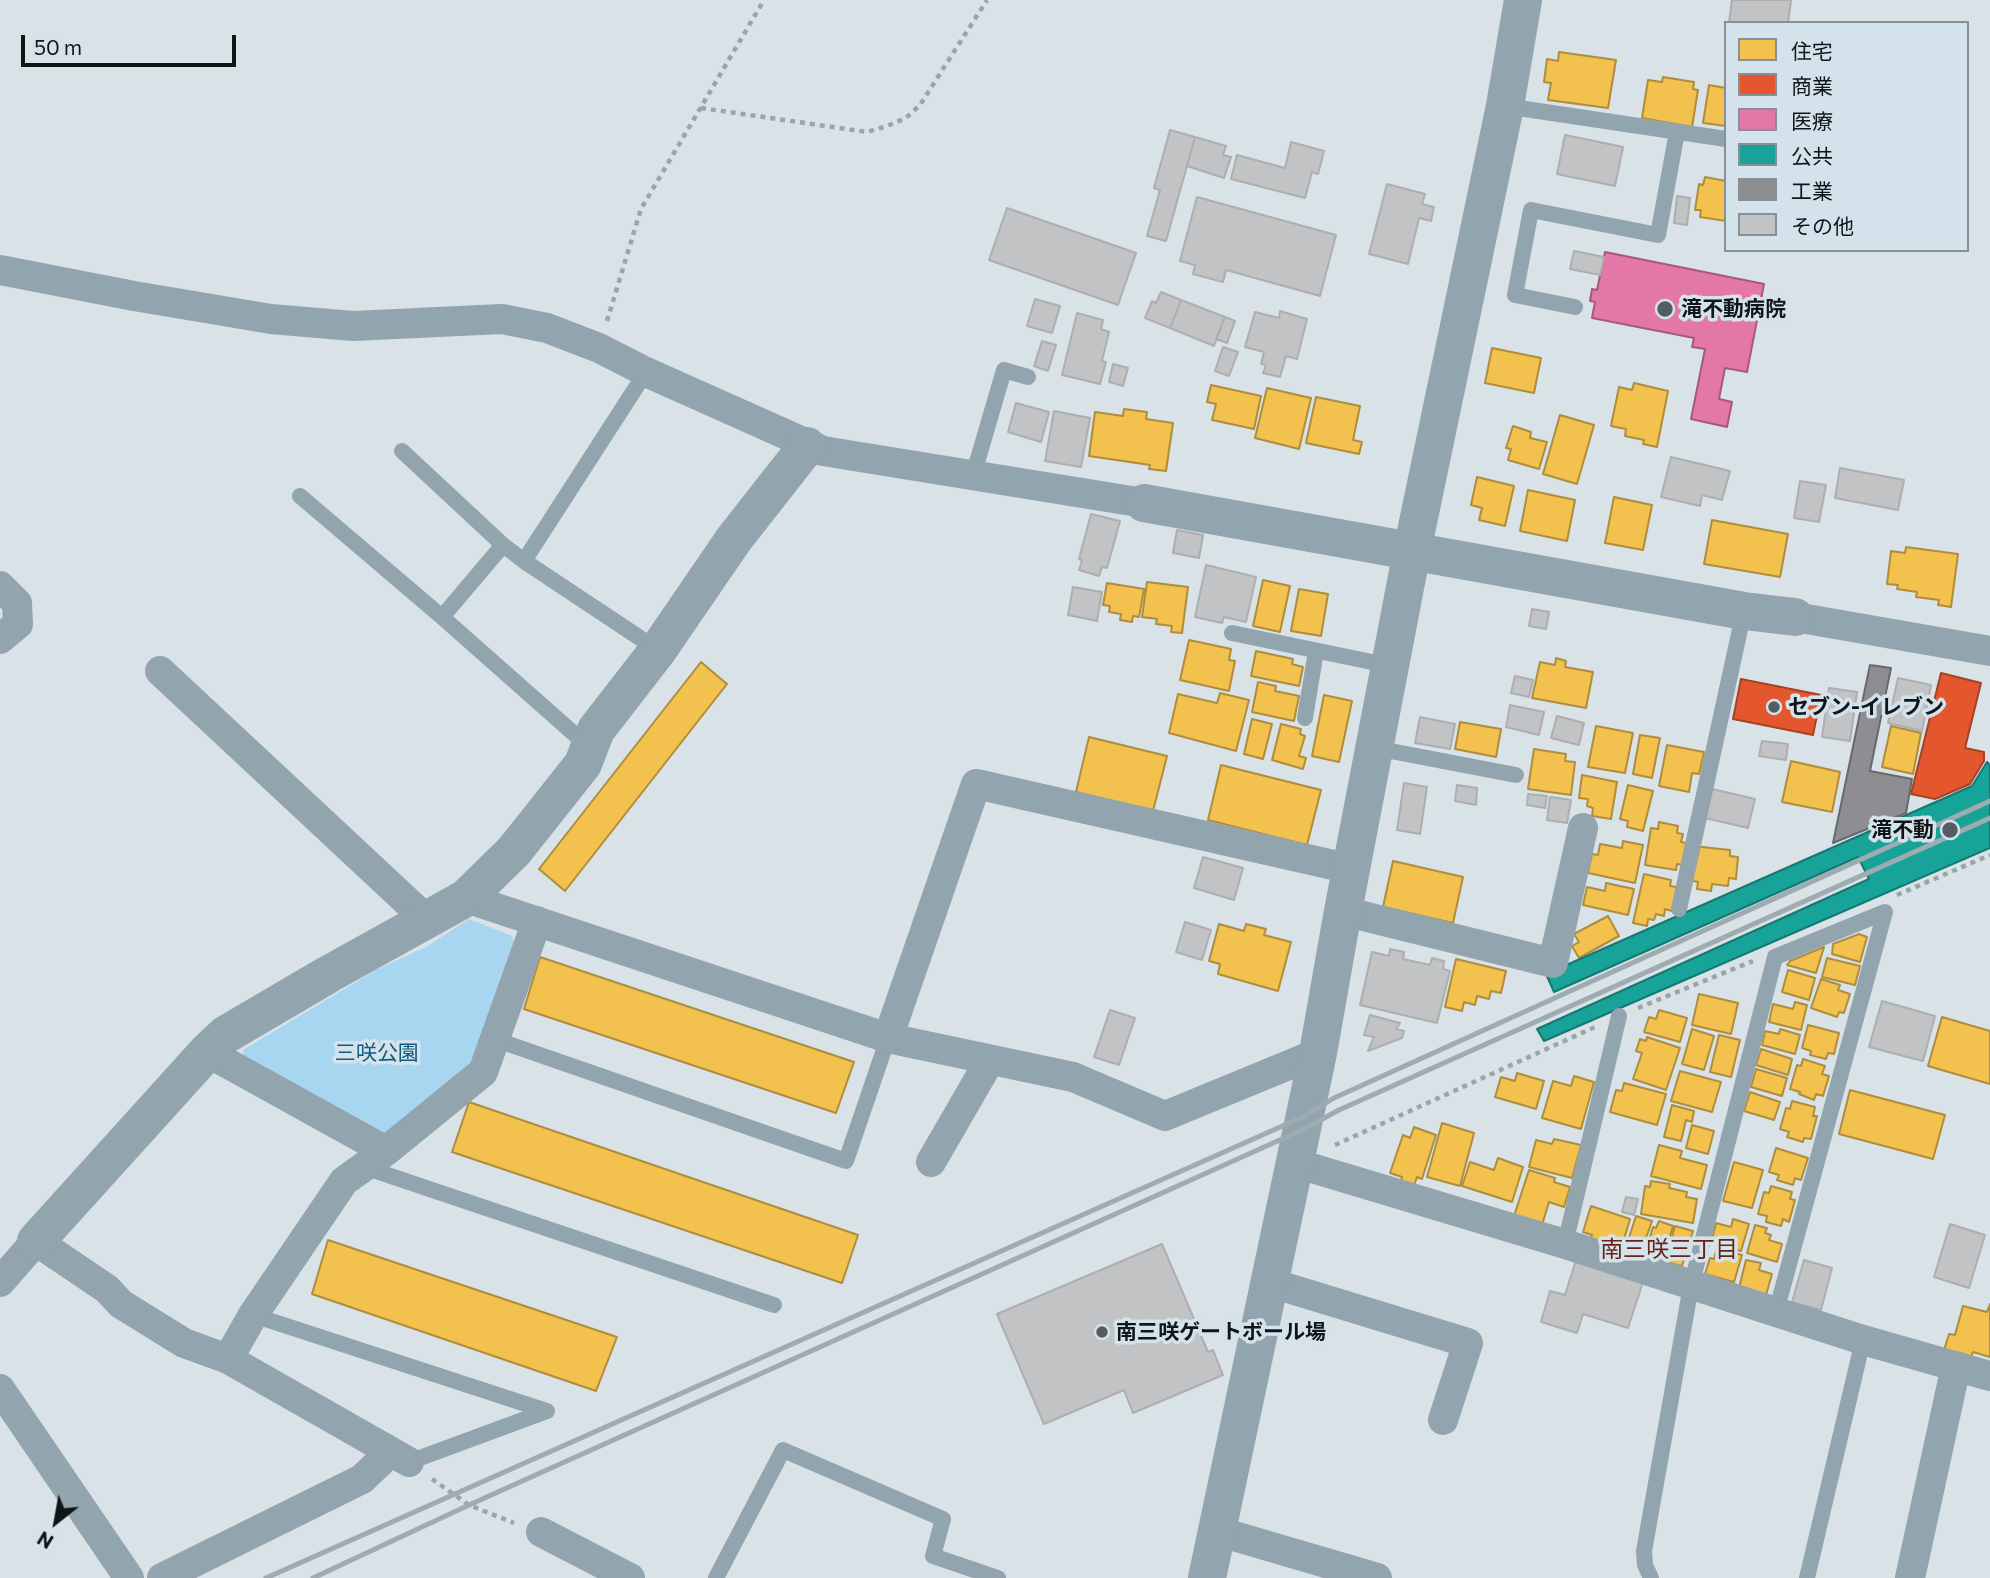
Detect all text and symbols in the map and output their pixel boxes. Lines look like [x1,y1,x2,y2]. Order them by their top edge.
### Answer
scale bar [24,21,240,65]
legend [1724,21,1969,252]
text: 50 m [34,34,82,59]
text: 住宅 [1791,38,1833,63]
text: 商業 [1791,73,1833,98]
text: 医療 [1791,108,1833,133]
text: 公共 [1791,143,1833,168]
text: 工業 [1791,178,1833,203]
text: その他 [1791,213,1854,238]
place label: 滝不動病院 [1681,296,1786,322]
marker: 滝不動病院 [1655,299,1675,319]
place label: セブン-イレブン [1788,694,1944,720]
marker: セブン-イレブン [1766,699,1782,715]
place label: 滝不動 [1871,817,1934,843]
marker: 滝不動 [1940,820,1960,840]
park label: 三咲公園 [335,1040,419,1066]
district label: 南三咲三丁目 [1600,1235,1738,1263]
place label: 南三咲ゲートボール場 [1116,1319,1326,1345]
marker: 南三咲ゲートボール場 [1094,1324,1110,1340]
north arrow [21,1487,91,1557]
text: N [33,1527,57,1554]

